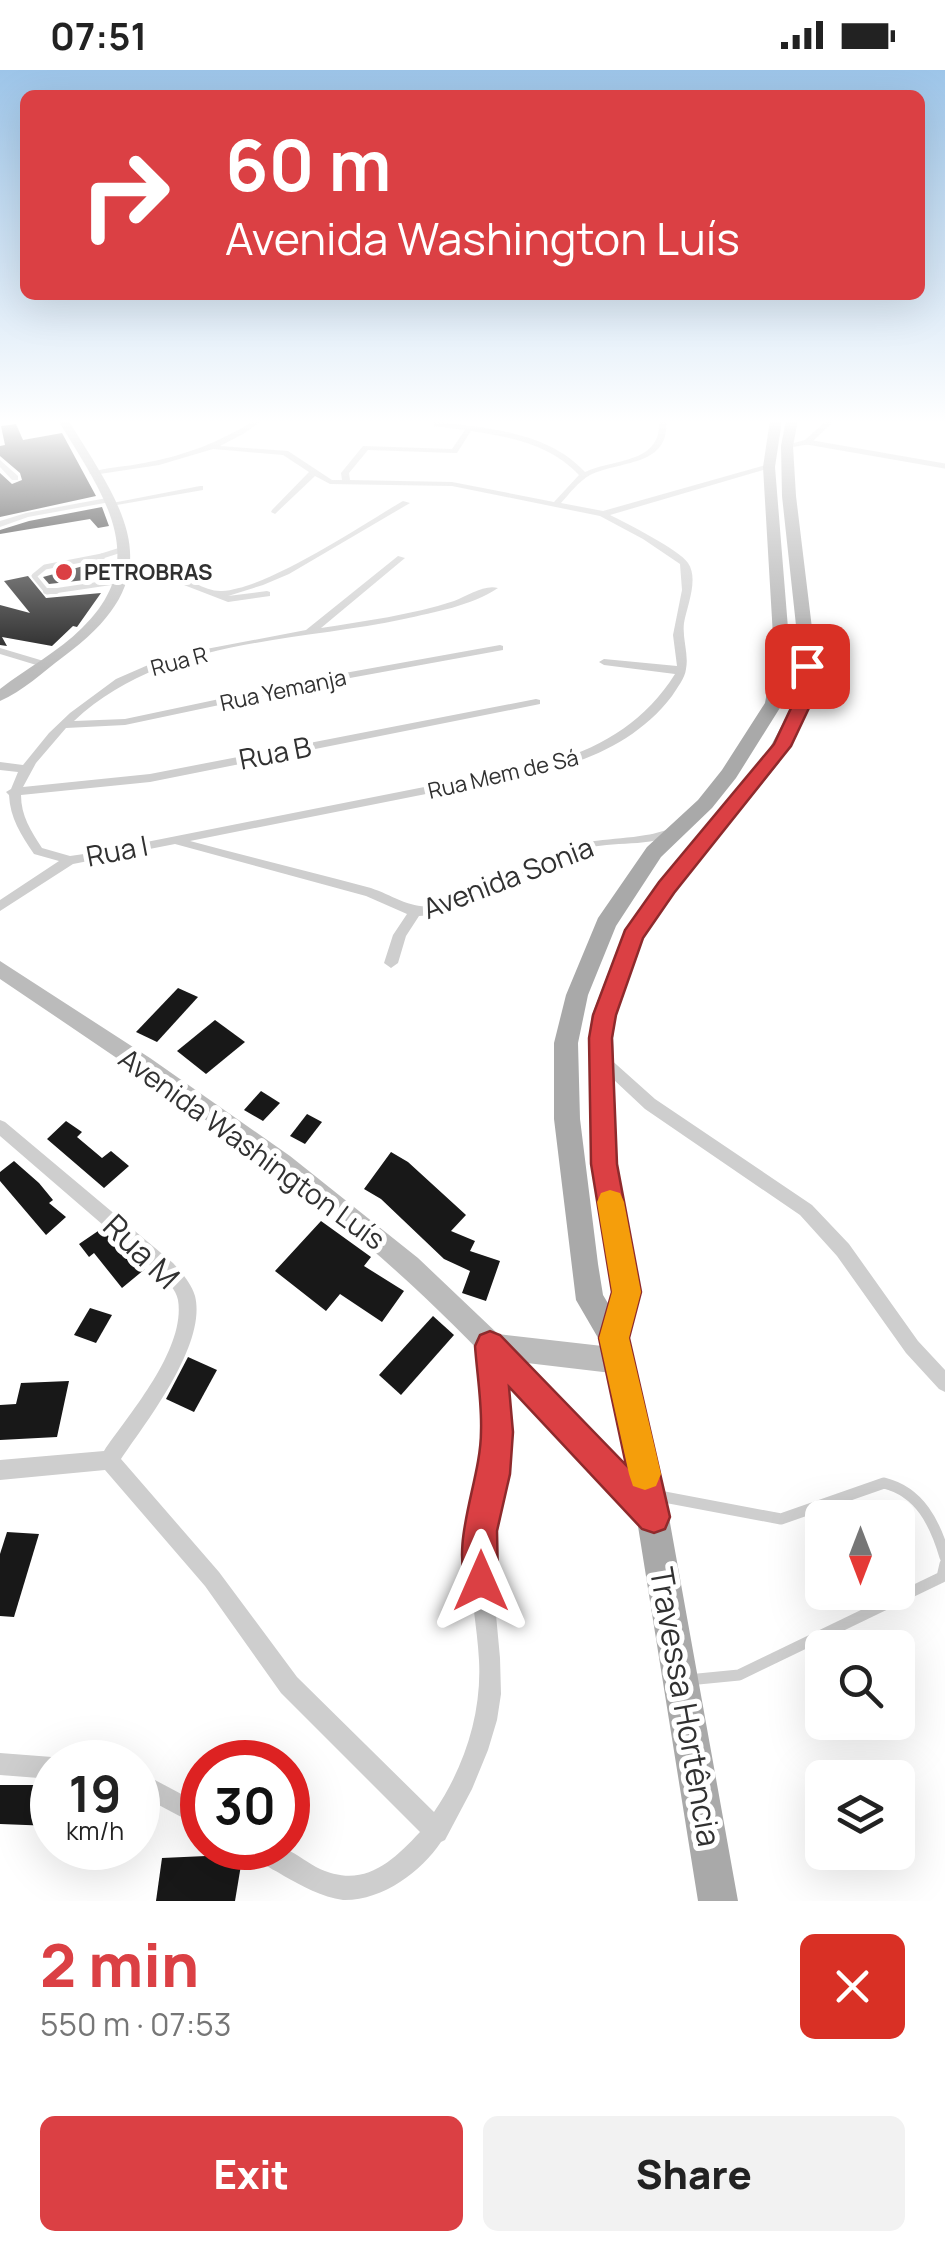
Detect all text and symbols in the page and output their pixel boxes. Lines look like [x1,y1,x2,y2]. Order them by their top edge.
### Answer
text: 07:51 [50,9,147,61]
text: 60 m [225,116,392,212]
icon: right [60,130,190,260]
text: Avenida Washington Luís [225,207,740,269]
place label: PETROBRAS [84,557,212,587]
marker: PETROBRAS [53,561,75,583]
pin [765,624,850,709]
street label: Rua R [147,639,211,683]
icon: arrive [780,639,835,694]
street label: Rua Yemanja [217,662,349,718]
street label: Rua B [236,726,314,778]
street label: Rua Mem de Sá [425,742,581,806]
street label: Rua I [83,825,151,875]
street label: Avenida Sonia [417,827,598,927]
street label: Avenida Washington Luís [112,1039,393,1258]
street label: Rua M [94,1204,189,1298]
north arrow [805,1500,915,1610]
map controls [805,1500,915,1870]
position arrow [429,1529,533,1633]
street label: Travessa Hortência [640,1564,732,1850]
button: search [805,1630,915,1740]
speed limit sign: 30 [180,1740,310,1870]
text: 19 [69,1759,121,1827]
button: layers [805,1760,915,1870]
text: km/h [66,1813,124,1848]
text: 2 min [40,1923,199,2005]
button: close [800,1934,905,2039]
text: 550 m · 07:53 [40,2002,231,2046]
button: Exit [40,2116,463,2231]
button: Share [483,2116,905,2231]

